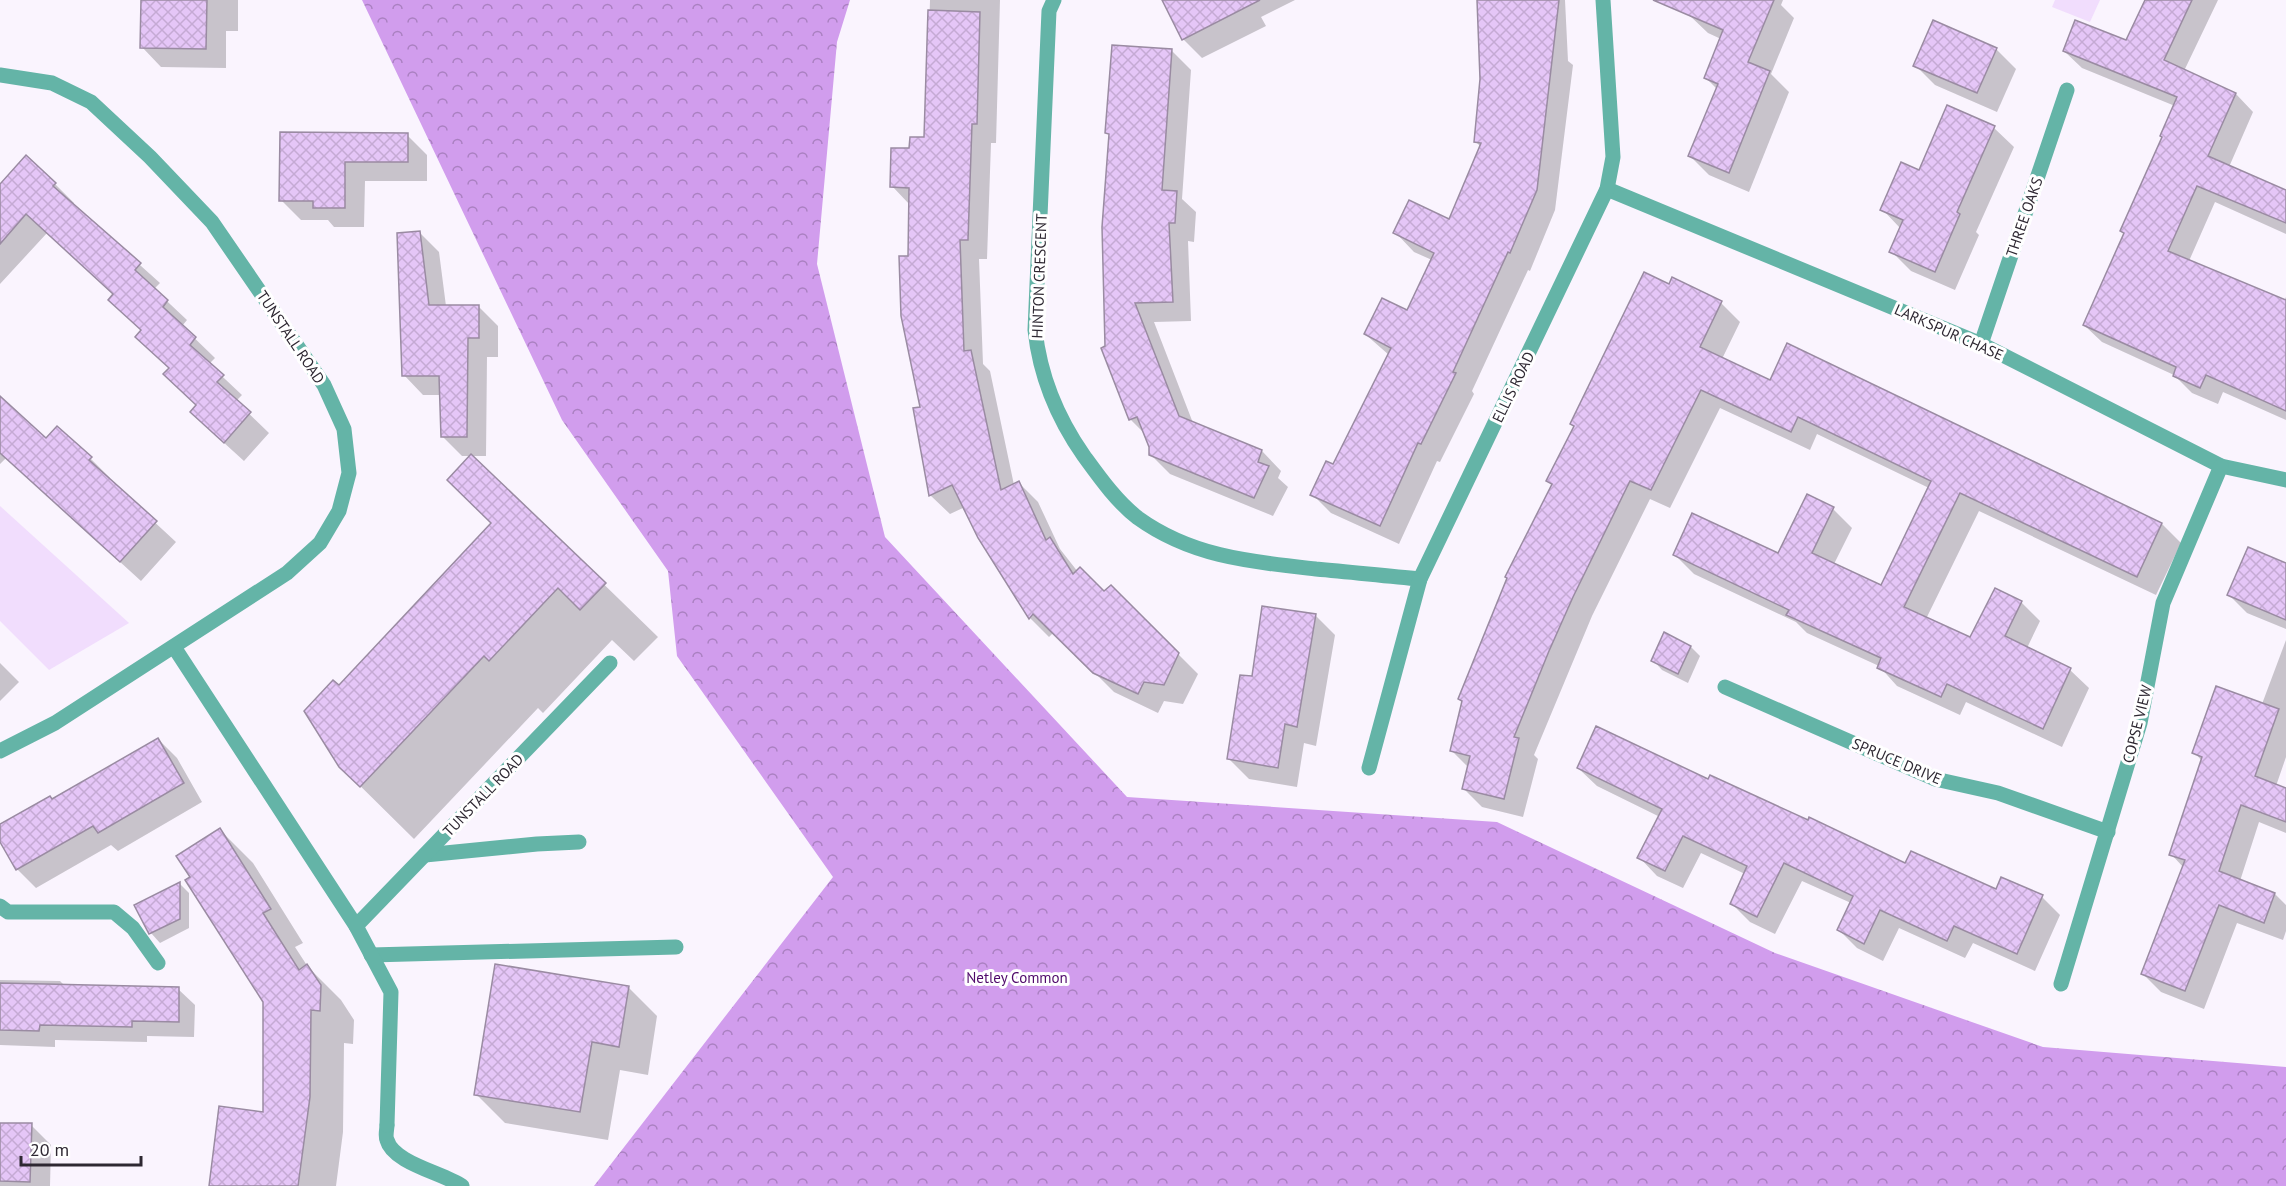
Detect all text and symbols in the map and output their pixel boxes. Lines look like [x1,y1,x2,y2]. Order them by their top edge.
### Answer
street label: THREE OAKS [2001,175,2047,259]
street label: HINTON CRESCENT [1027,213,1051,339]
street label: TUNSTALL ROAD [253,287,329,387]
street label: LARKSPUR CHASE [1892,299,2006,365]
street label: ELLIS ROAD [1488,348,1538,426]
street label: COPSE VIEW [2118,682,2156,765]
street label: SPRUCE DRIVE [1849,734,1945,788]
street label: TUNSTALL ROAD [439,750,527,840]
park label: Netley Common [966,968,1068,987]
scale bar [21,1129,141,1167]
text: 20 m [30,1138,69,1161]

